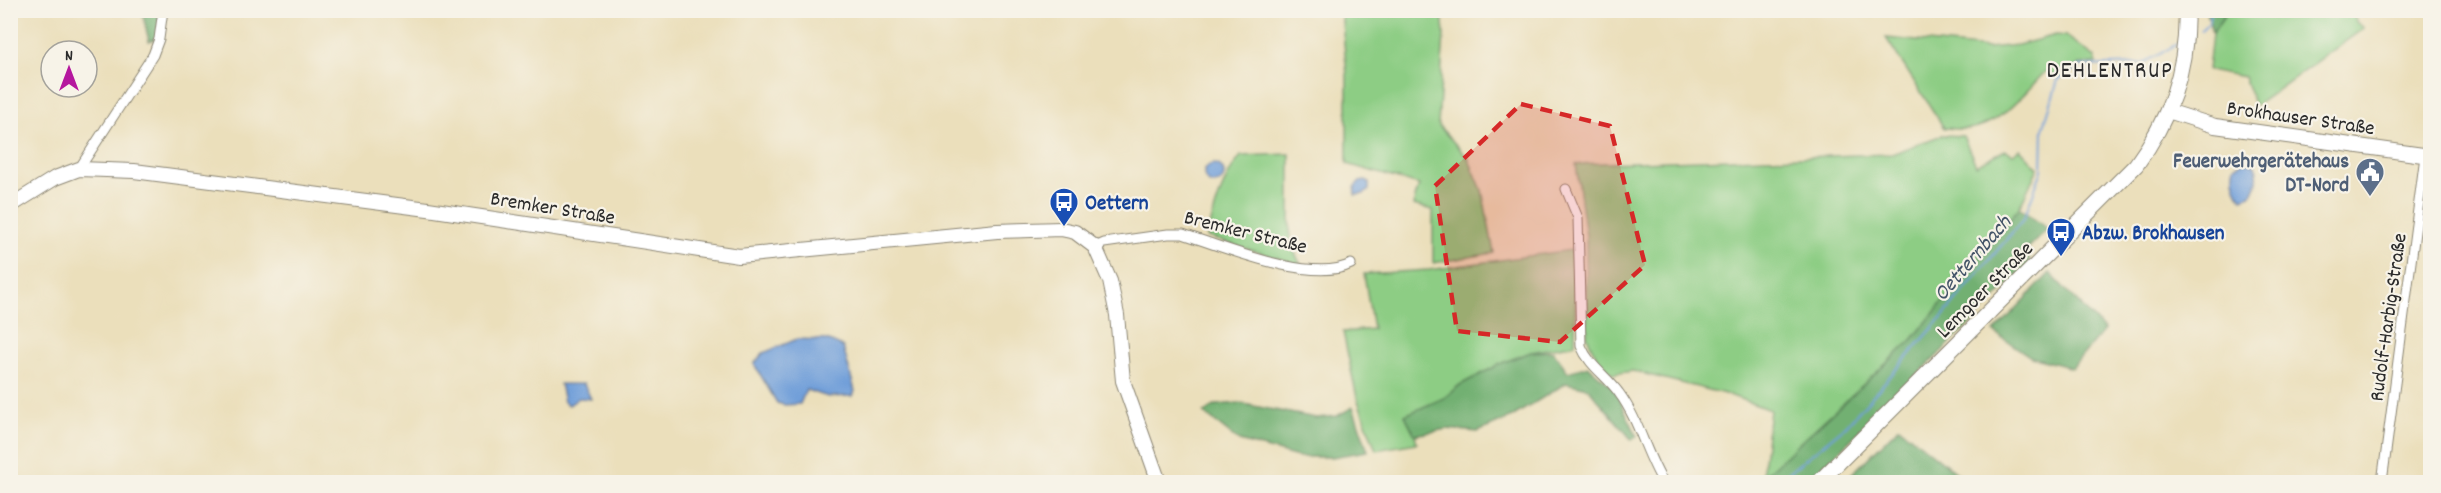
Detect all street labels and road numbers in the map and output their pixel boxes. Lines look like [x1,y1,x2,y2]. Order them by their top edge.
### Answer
street label: Brokhauser Straße [2225,95,2376,145]
street label: Bremker Straße [488,185,617,235]
street label: Bremker Straße [1181,204,1310,264]
street label: Rudolf-Harbig-Straße [2363,231,2417,403]
street label: Lemgoer Straße [1931,236,2041,346]

